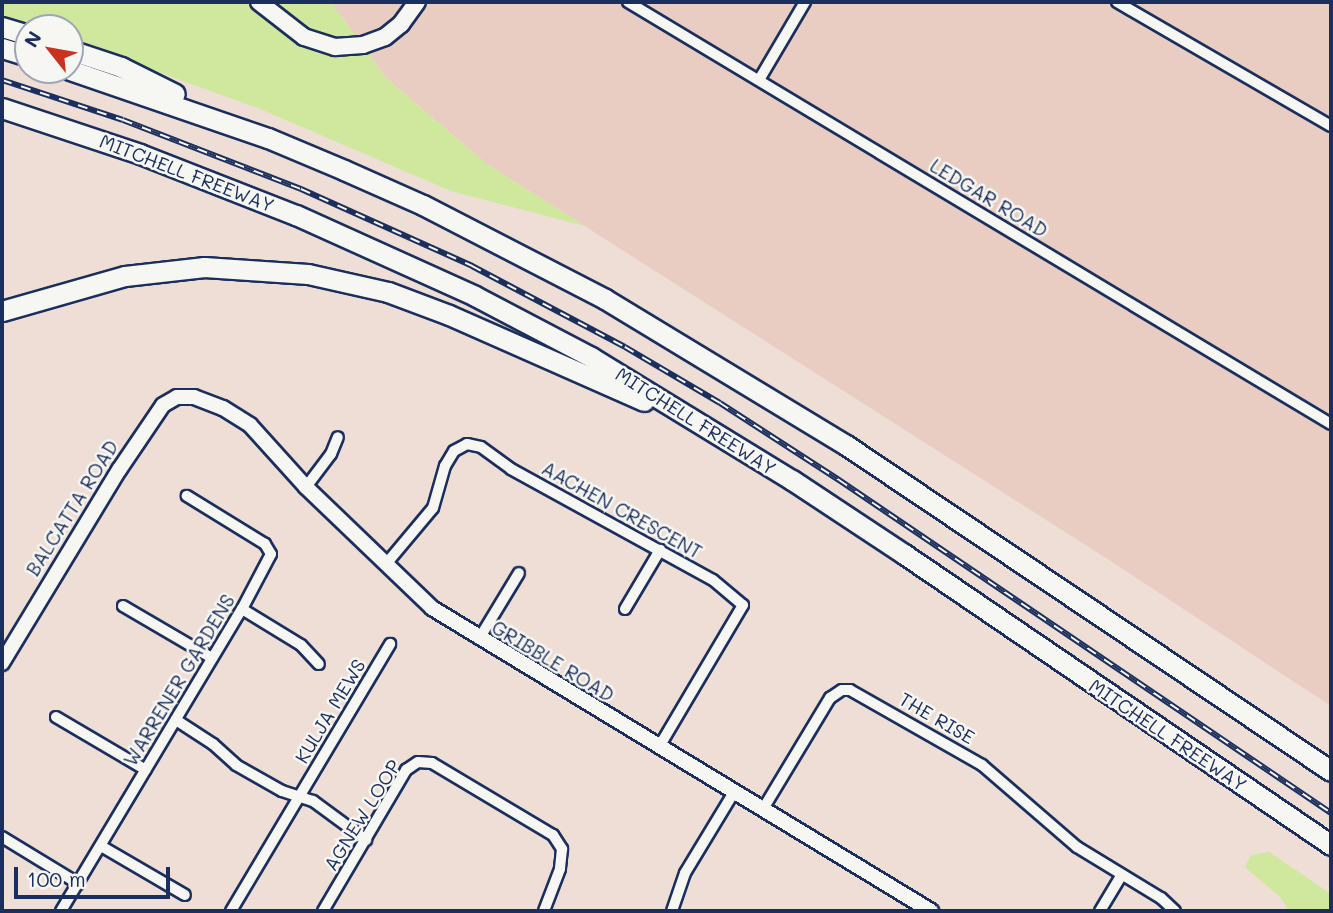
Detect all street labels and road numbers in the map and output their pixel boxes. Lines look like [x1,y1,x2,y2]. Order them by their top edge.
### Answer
street label: MITCHELL FREEWAY [97,129,277,217]
street label: LEDGAR ROAD [926,154,1052,242]
street label: MITCHELL FREEWAY [612,362,780,480]
street label: BALCATTA ROAD [21,436,123,580]
street label: AACHEN CRESCENT [538,456,706,564]
street label: WARRENER GARDENS [119,590,239,770]
street label: GRIBBLE ROAD [488,616,618,706]
street label: KULJA MEWS [290,655,370,767]
street label: MITCHELL FREEWAY [1085,674,1251,796]
street label: THE RISE [895,687,979,749]
street label: AGNEW LOOP [319,755,405,875]

